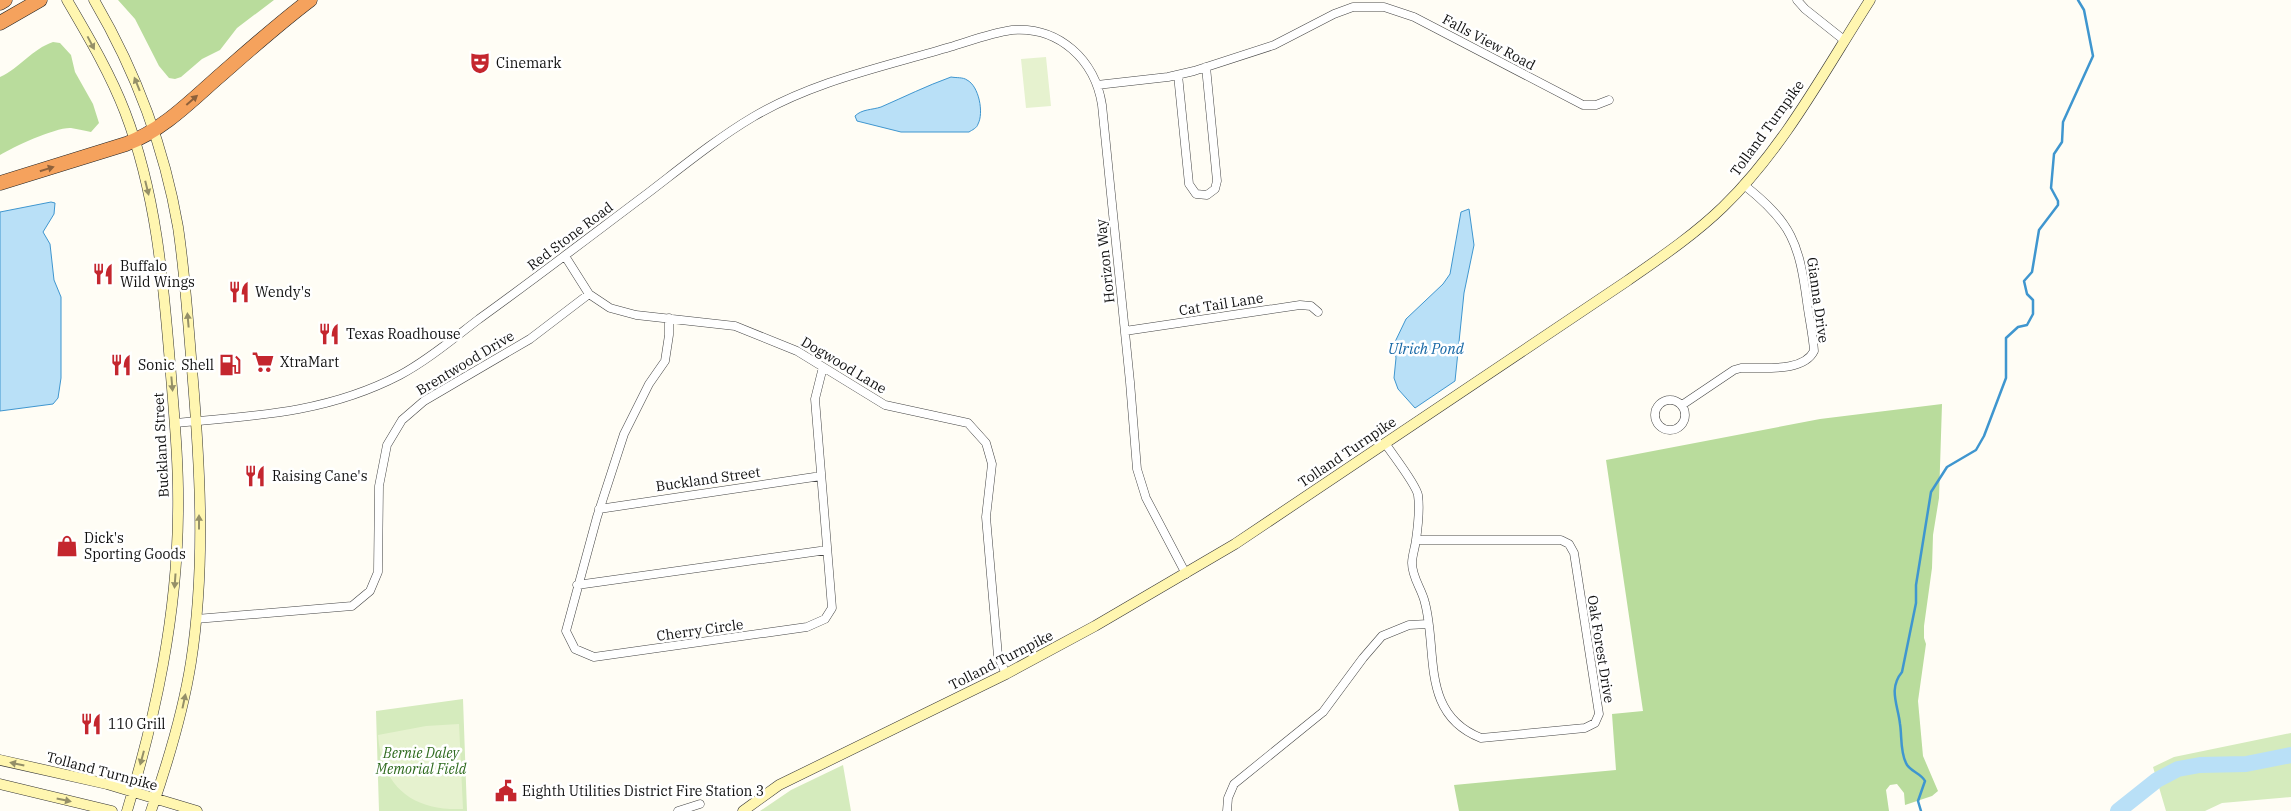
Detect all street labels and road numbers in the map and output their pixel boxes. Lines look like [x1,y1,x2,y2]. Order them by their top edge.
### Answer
street label: Falls View Road [1439,10,1539,74]
street label: Tolland Turnpike [1726,76,1808,180]
street label: Red Stone Road [524,198,617,274]
street label: Horizon Way [1092,218,1118,304]
street label: Gianna Drive [1803,256,1833,344]
street label: Cat Tail Lane [1178,288,1264,320]
street label: Brentwood Drive [413,327,517,399]
street label: Dogwood Lane [798,332,890,398]
street label: Buckland Street [149,392,173,498]
street label: Tolland Turnpike [1295,413,1399,491]
street label: Buckland Street [655,463,761,495]
street label: Oak Forest Drive [1584,594,1618,704]
street label: Cherry Circle [655,615,745,645]
street label: Tolland Turnpike [946,626,1056,694]
street label: Tolland Turnpike [44,748,160,794]

